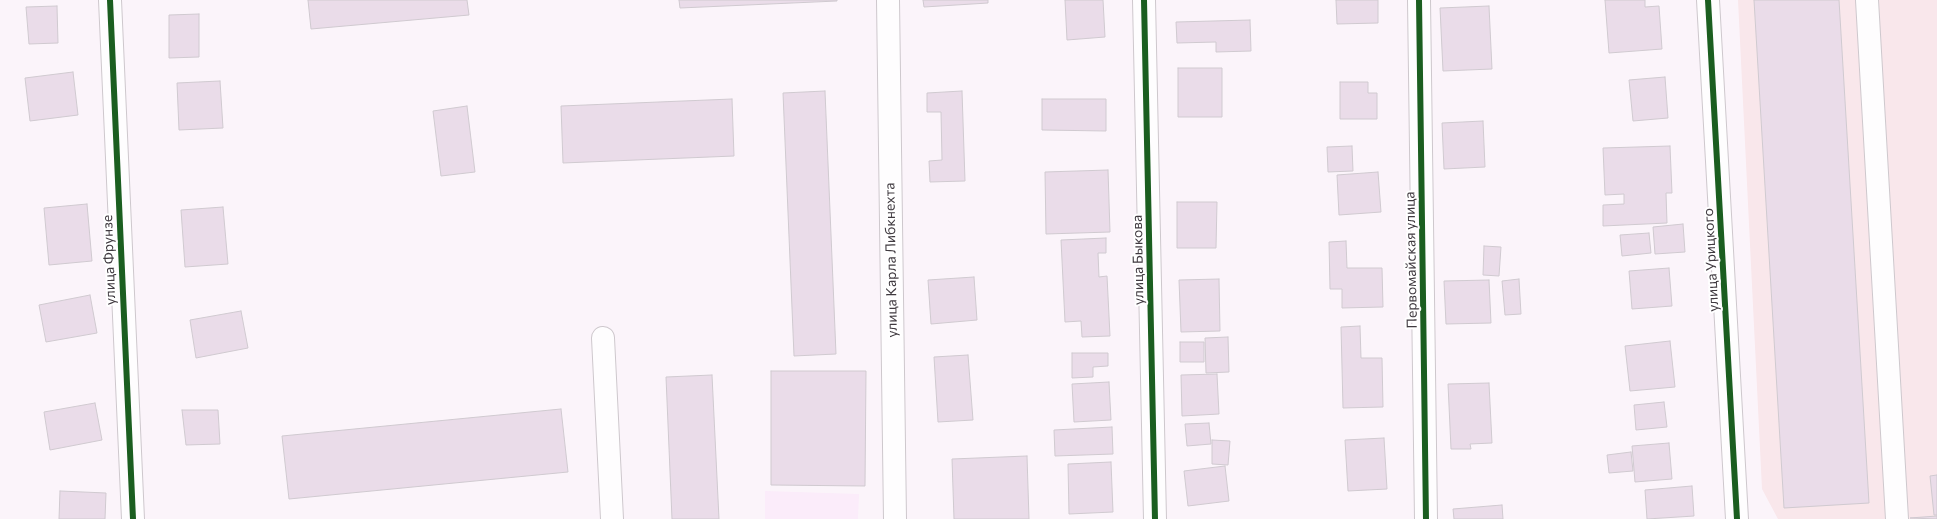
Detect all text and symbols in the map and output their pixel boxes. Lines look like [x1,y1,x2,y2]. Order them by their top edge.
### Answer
street label: улица Карла Либкнехта [881,182,901,338]
street label: Первомайская улица [1401,191,1421,329]
street label: улица Урицкого [1700,208,1722,312]
street label: улица Фрунзе [99,215,119,305]
street label: улица Быкова [1129,215,1147,305]

